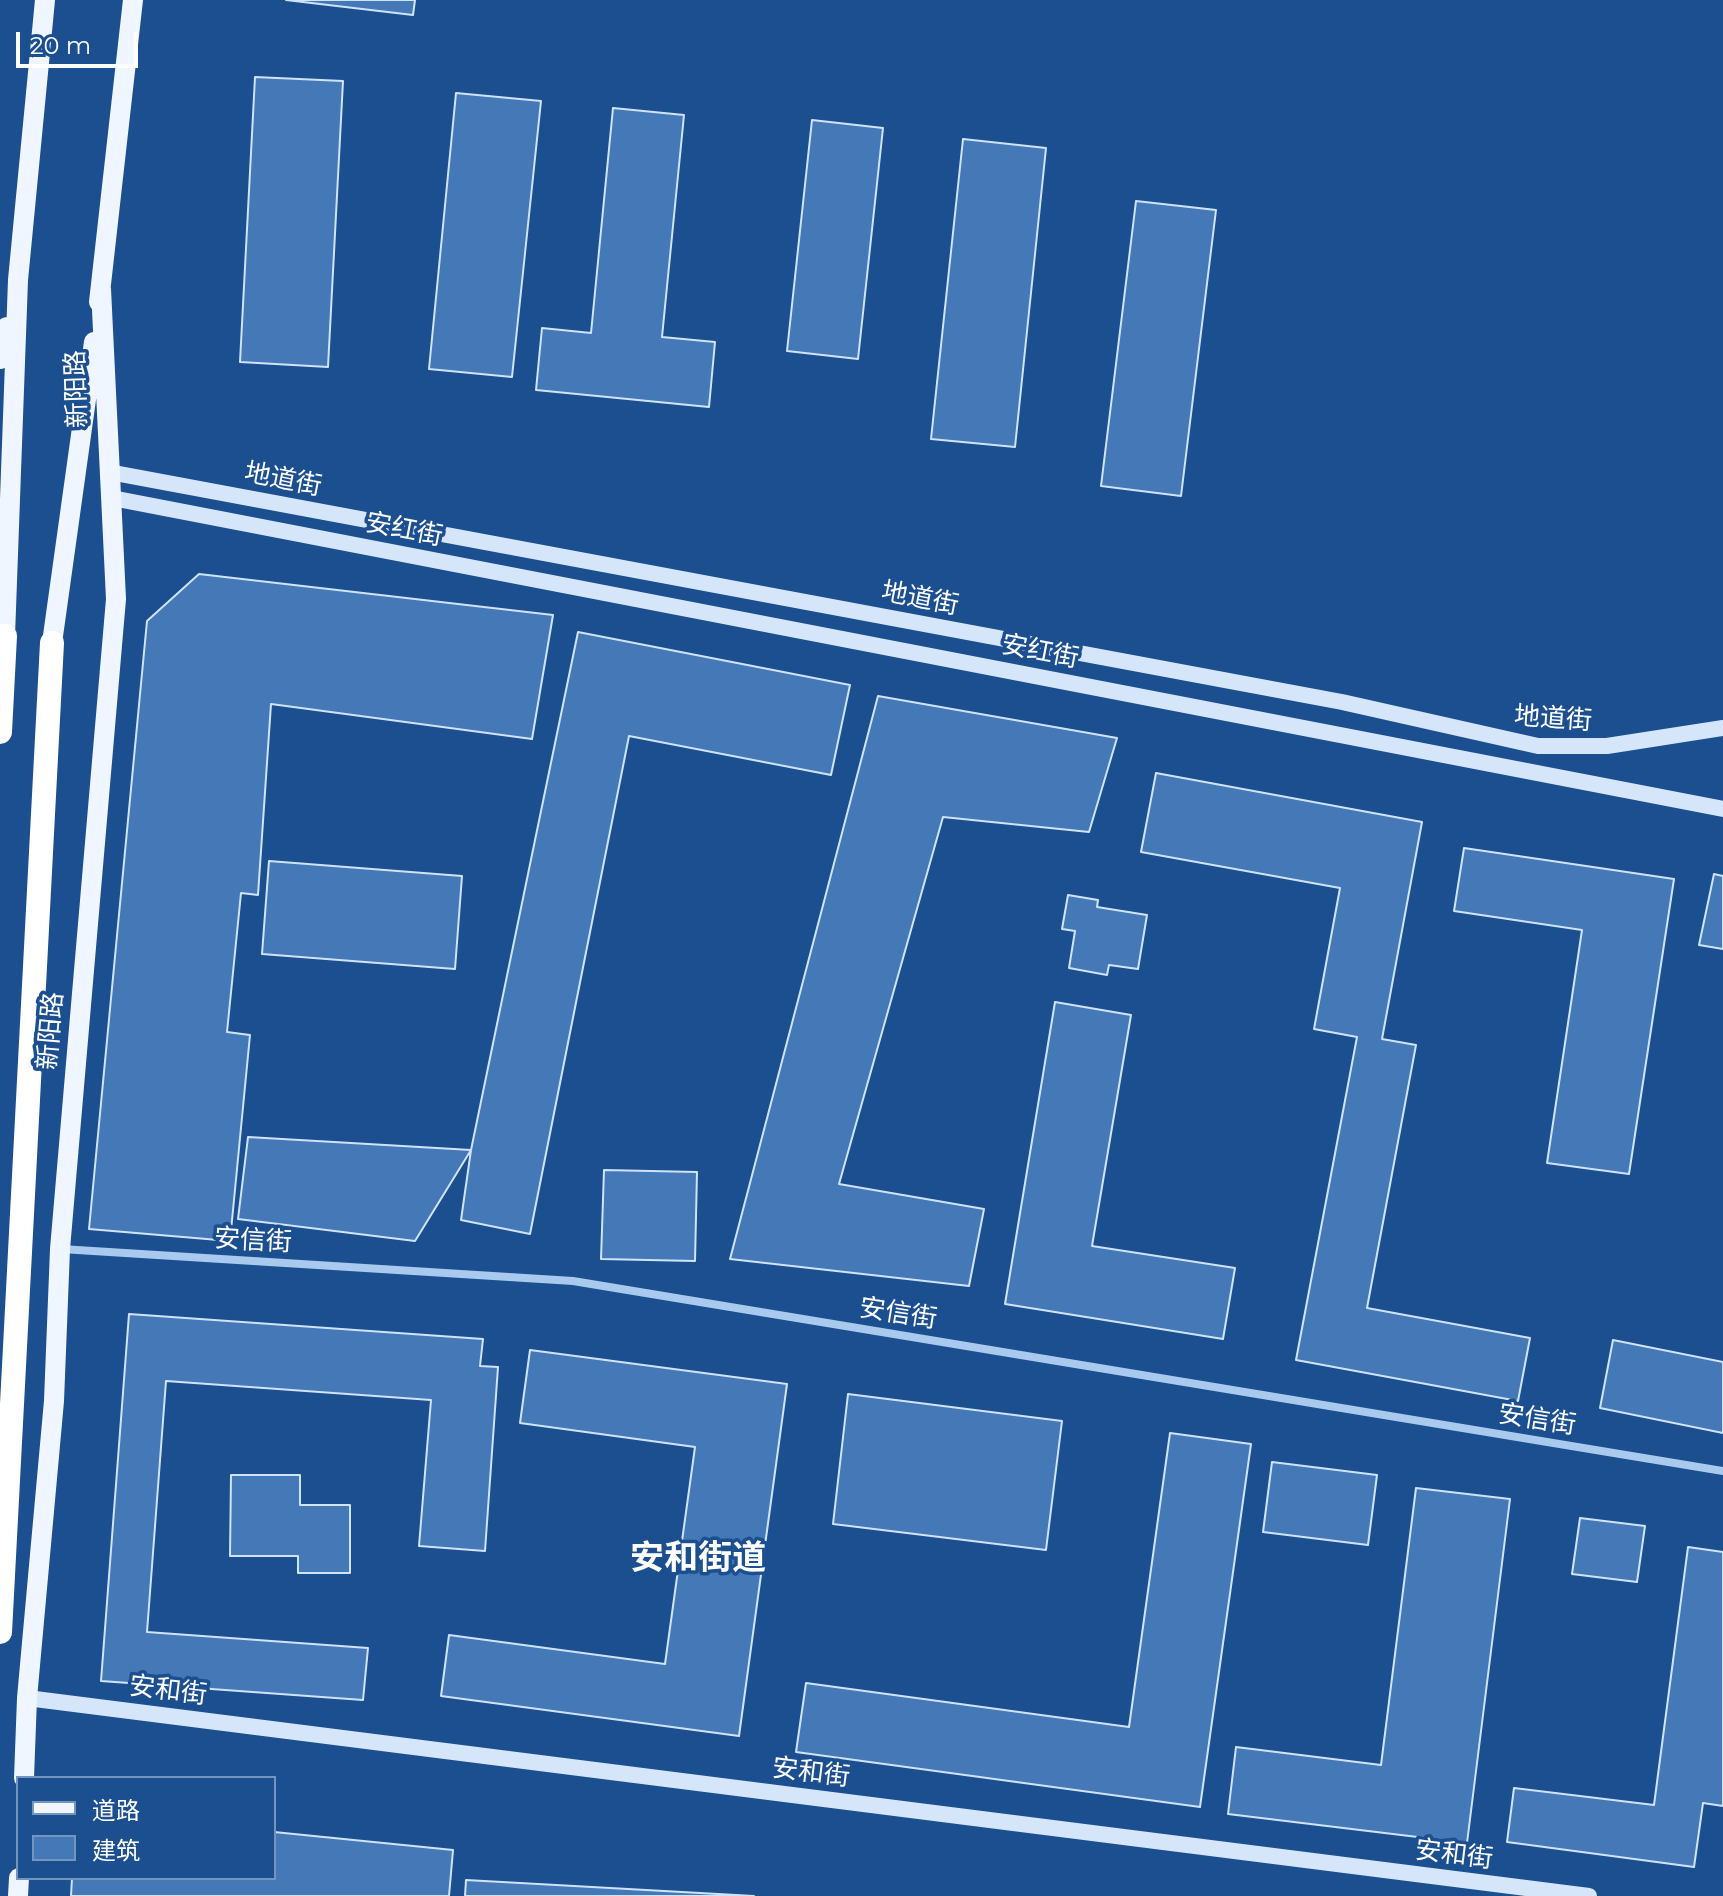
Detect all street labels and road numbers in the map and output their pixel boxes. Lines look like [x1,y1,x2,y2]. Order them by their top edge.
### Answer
street label: 新阳路 [60,349,94,429]
street label: 地道街 [242,457,324,503]
street label: 安红街 [363,507,445,553]
street label: 地道街 [879,576,961,622]
street label: 安红街 [999,629,1081,675]
street label: 地道街 [1513,701,1593,737]
street label: 新阳路 [32,991,70,1071]
street label: 安信街 [213,1223,293,1259]
street label: 安信街 [857,1292,939,1336]
street label: 安信街 [1496,1398,1578,1442]
street label: 安和街 [127,1671,209,1711]
street label: 安和街 [770,1753,852,1793]
street label: 安和街 [1413,1835,1495,1875]

